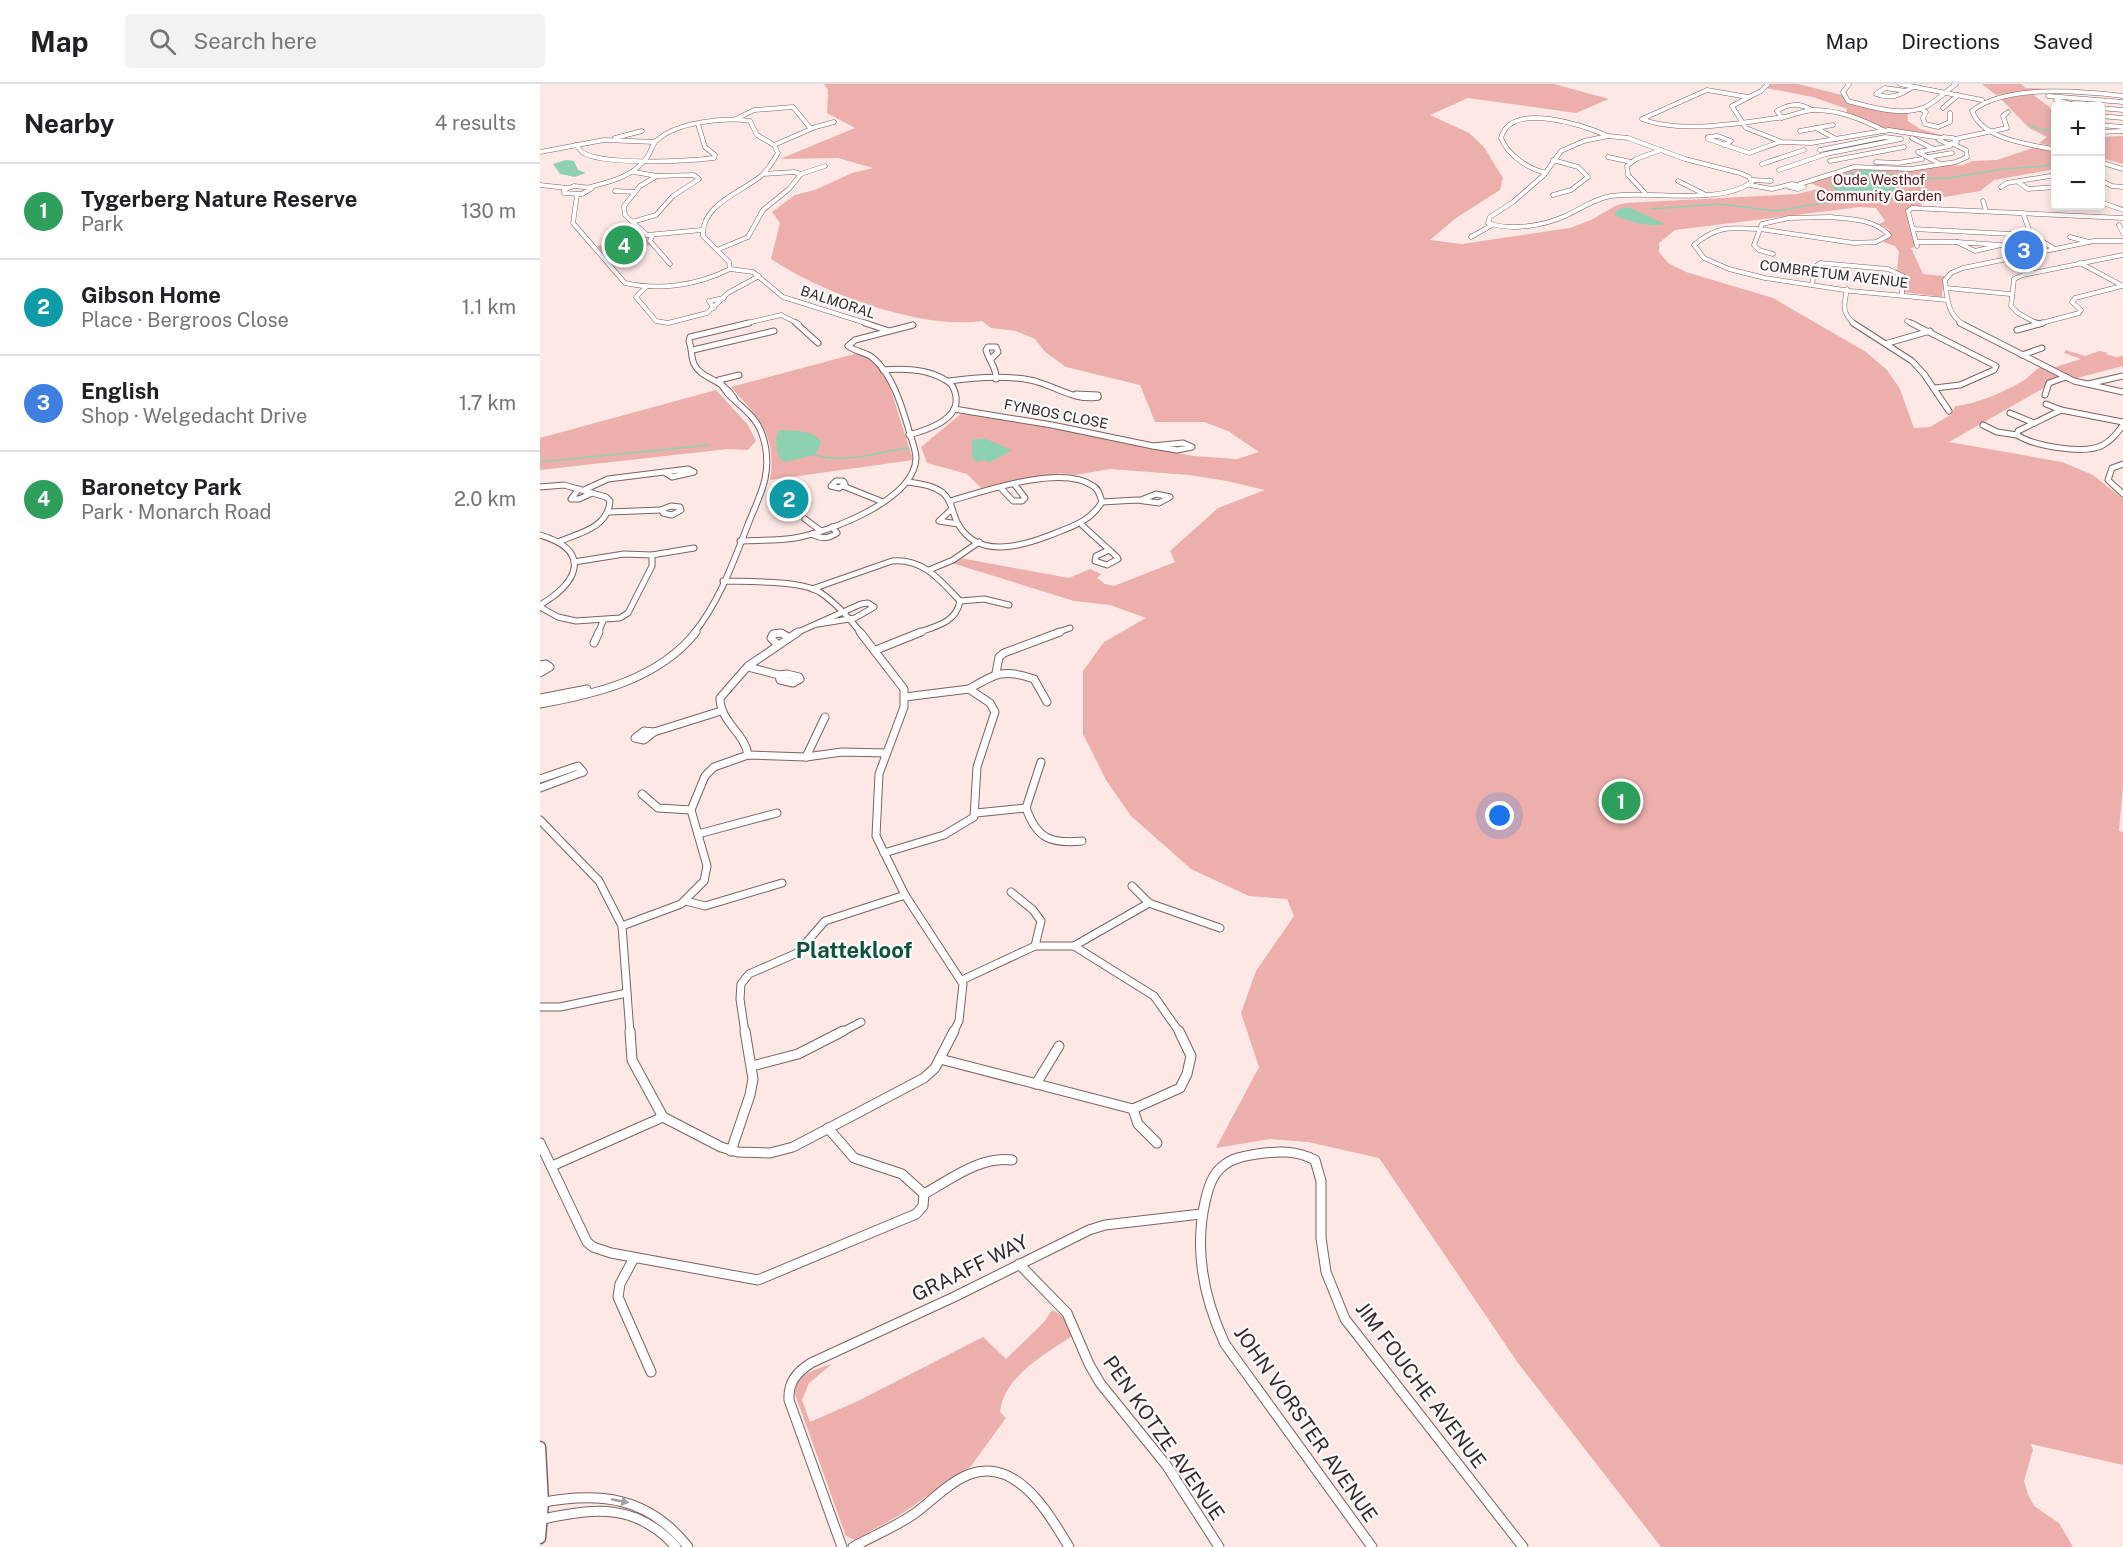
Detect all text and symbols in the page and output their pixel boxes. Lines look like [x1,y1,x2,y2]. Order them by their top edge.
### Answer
search box [125,14,545,68]
text: Map [30,25,89,58]
icon: search [146,25,179,58]
text: Search here [194,28,317,54]
text: Map [1826,29,1868,54]
text: Directions [1901,29,2000,54]
text: Saved [2033,29,2093,54]
map controls [2051,102,2105,210]
button: + [2051,102,2105,156]
text: Nearby [24,108,114,139]
text: 4 results [435,111,516,135]
button: − [2051,156,2105,210]
park label: Oude Westhof Community Garden [1816,172,1942,204]
text: Tygerberg Nature Reserve [81,186,357,212]
text: 1 [39,199,48,223]
text: 130 m [461,199,516,223]
text: Park [81,212,124,236]
pin: 4 [604,222,644,268]
pin: 3 [2004,228,2044,272]
street label: COMBRETUM AVENUE [1759,257,1909,291]
text: Gibson Home [81,282,221,308]
street label: BALMORAL [799,282,877,322]
text: 2 [37,295,50,319]
text: 1.1 km [462,295,516,319]
text: Place · Bergroos Close [81,308,289,332]
text: English [81,378,159,404]
text: 3 [37,391,50,415]
text: 1.7 km [459,391,516,415]
street label: FYNBOS CLOSE [1003,396,1109,432]
text: Shop · Welgedacht Drive [81,404,307,428]
text: Baronetcy Park [81,474,242,500]
pin: 2 [770,476,808,522]
text: 4 [37,487,50,511]
text: 2.0 km [454,487,516,511]
text: Park · Monarch Road [81,500,271,524]
pin: 1 [1602,778,1640,824]
your location [1485,801,1514,830]
district label: Plattekloof [796,937,913,963]
street label: GRAAFF WAY [908,1229,1032,1307]
street label: JIM FOUCHE AVENUE [1351,1297,1491,1473]
street label: JOHN VORSTER AVENUE [1229,1322,1383,1526]
street label: PEN KOTZE AVENUE [1098,1351,1230,1525]
one-way arrow [611,1497,630,1506]

